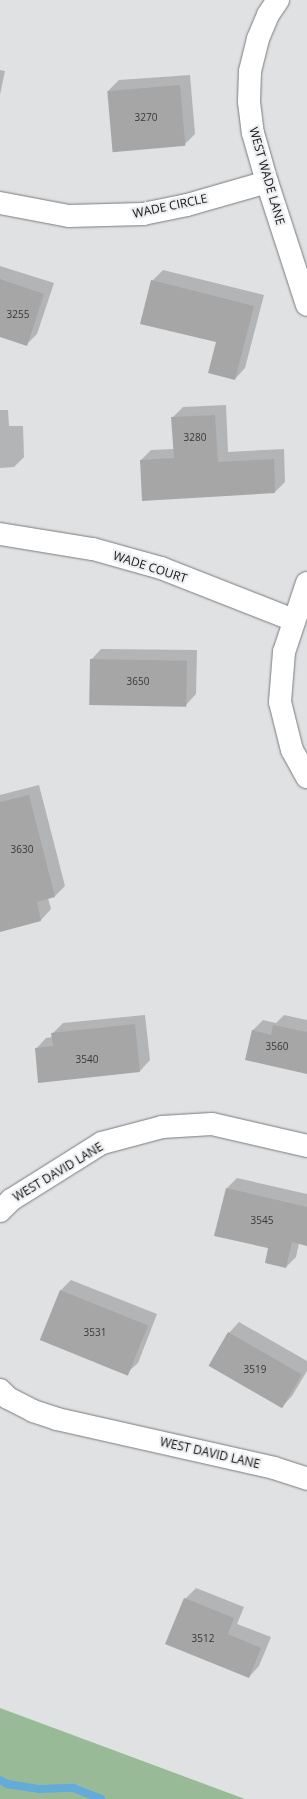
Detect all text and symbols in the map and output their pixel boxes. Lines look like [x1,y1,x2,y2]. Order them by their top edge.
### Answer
house number: 3270 [135,112,157,124]
street label: WEST WADE LANE [246,126,288,226]
street label: WADE CIRCLE [131,191,209,221]
house number: 3255 [7,309,29,321]
house number: 3280 [184,432,206,444]
street label: WADE COURT [111,548,189,586]
house number: 3650 [127,676,149,688]
house number: 3630 [11,844,33,856]
house number: 3560 [266,1041,288,1053]
house number: 3540 [76,1054,98,1066]
street label: WEST DAVID LANE [10,1140,106,1204]
house number: 3545 [251,1215,273,1227]
house number: 3531 [84,1327,106,1339]
house number: 3519 [244,1364,266,1376]
street label: WEST DAVID LANE [159,1434,261,1472]
house number: 3512 [192,1633,214,1645]

